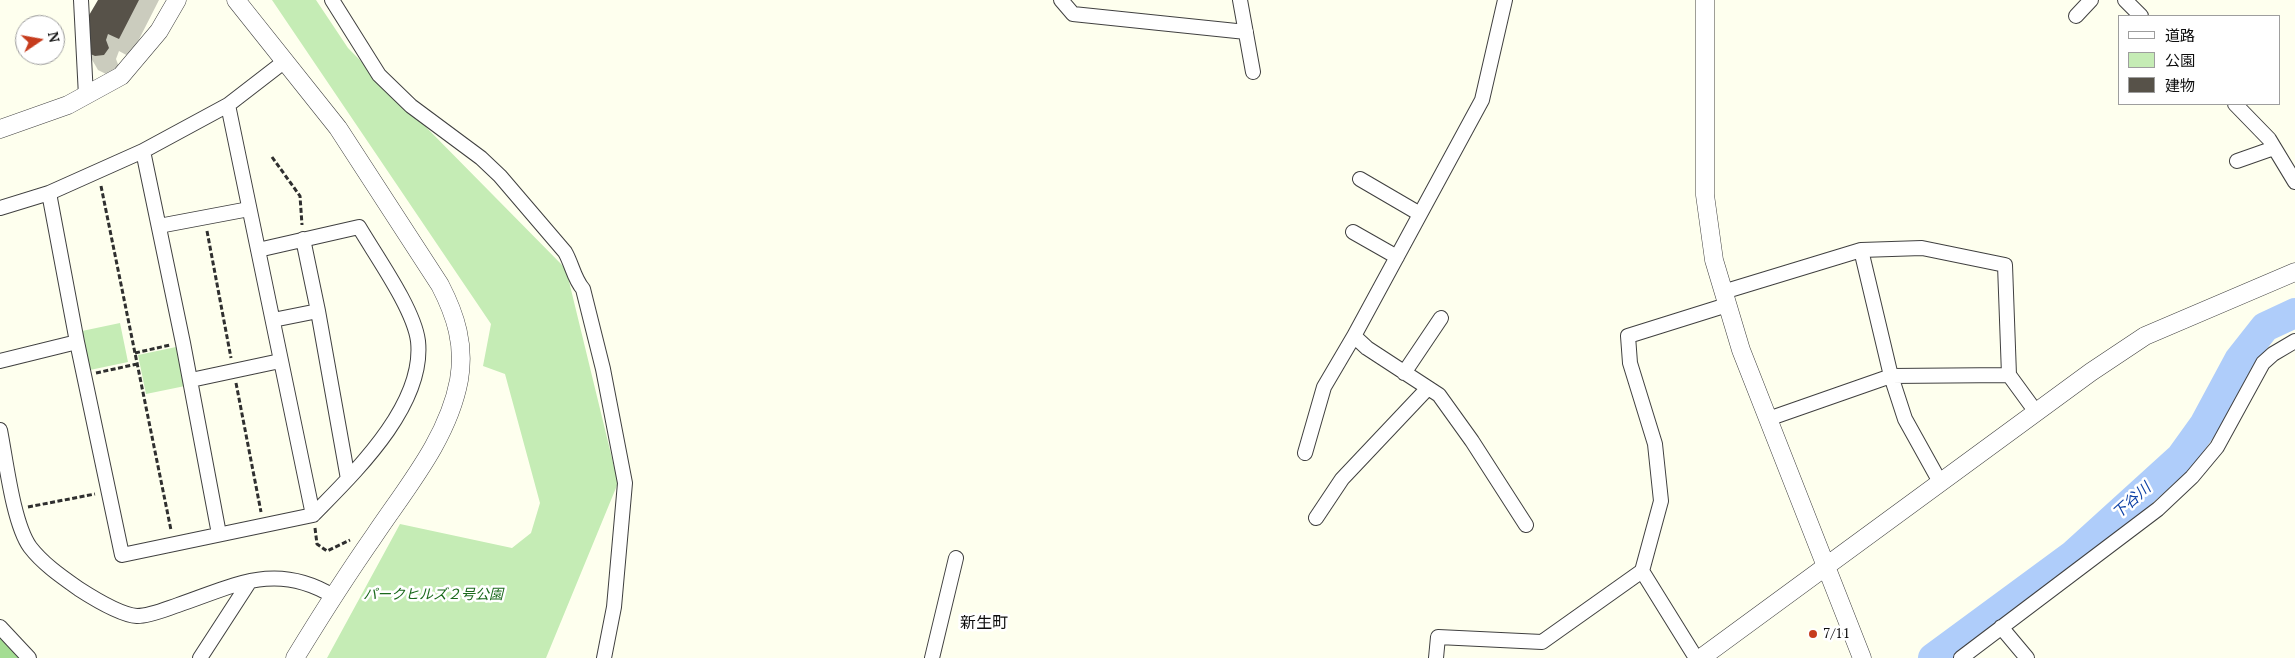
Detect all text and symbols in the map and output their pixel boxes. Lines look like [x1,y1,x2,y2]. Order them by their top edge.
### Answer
north arrow [15,15,65,65]
legend [2118,15,2280,105]
text: 道路 [2165,25,2195,45]
text: N [44,30,65,44]
text: 公園 [2165,50,2195,70]
text: 建物 [2165,75,2195,95]
water label: 下谷川 [2109,479,2155,523]
park label: パークヒルズ２号公園 [363,587,503,603]
district label: 新生町 [960,613,1008,633]
place label: 7/11 [1823,626,1850,642]
marker: 7/11 [1807,628,1819,640]

